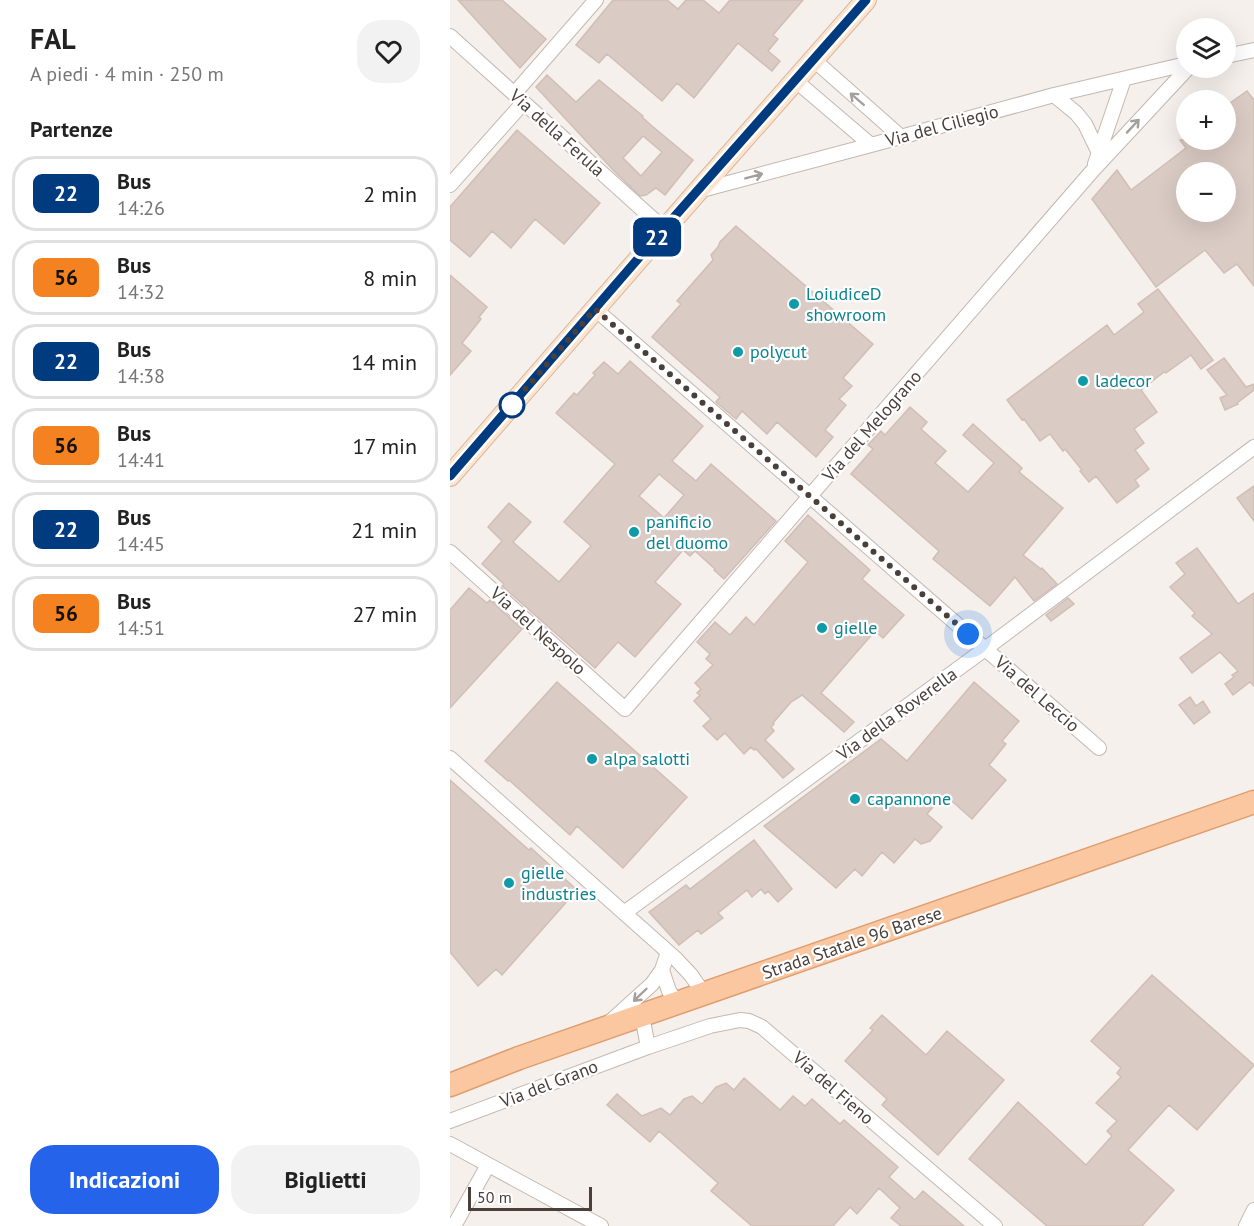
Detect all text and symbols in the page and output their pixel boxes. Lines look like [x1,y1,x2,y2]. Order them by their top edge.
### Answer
map controls [1176,18,1236,222]
button: layers [1176,18,1236,78]
text: FAL [30,20,76,57]
button: heart [357,20,420,83]
text: A piedi · 4 min · 250 m [30,61,224,87]
street label: Via della Ferula [504,83,610,181]
button: + [1176,90,1236,150]
one-way arrow [850,92,866,106]
street label: Via del Ciliegio [882,99,1001,152]
text: Partenze [30,115,113,143]
one-way arrow [1126,119,1140,134]
button: − [1176,162,1236,222]
text: Bus [117,167,151,195]
one-way arrow [744,170,763,181]
text: 22 [54,180,78,207]
text: 2 min [363,180,417,208]
text: 14:26 [117,195,165,221]
line badge: 22 [630,218,684,256]
text: 22 [645,224,669,251]
text: Bus [117,251,151,279]
text: 56 [54,264,78,291]
text: 8 min [363,264,417,292]
text: 14:32 [117,279,165,305]
place label: LoiudiceD showroom [806,282,886,326]
marker: LoiudiceD showroom [787,297,801,311]
text: Bus [117,335,151,363]
place label: polycut [750,340,807,363]
marker: polycut [731,345,745,359]
text: 22 [54,348,78,375]
text: 14 min [351,348,417,376]
text: 14:38 [117,363,165,389]
street label: Via del Melograno [816,365,926,487]
place label: ladecor [1095,369,1151,392]
marker: ladecor [1076,374,1090,388]
unlabelled marker [499,392,525,418]
text: Bus [117,419,151,447]
text: 56 [54,432,78,459]
text: 17 min [353,432,417,460]
text: 14:41 [117,447,165,473]
text: Bus [117,503,151,531]
place label: panificio del duomo [646,510,728,554]
text: 22 [54,516,78,543]
text: 21 min [351,516,417,544]
marker: panificio del duomo [627,525,641,539]
text: 14:45 [117,531,165,557]
street label: Via del Nespolo [485,581,591,680]
text: Bus [117,587,151,615]
text: 56 [54,600,78,627]
text: 27 min [353,600,417,628]
text: 14:51 [117,615,165,641]
place label: gielle [834,616,877,639]
your location [953,619,983,649]
marker: gielle [815,621,829,635]
street label: Via del Leccio [989,650,1085,737]
street label: Via della Roverella [831,662,961,766]
place label: alpa salotti [604,747,690,770]
marker: alpa salotti [585,752,599,766]
place label: capannone [867,787,951,810]
marker: capannone [848,792,862,806]
place label: gielle industries [521,861,596,905]
marker: gielle industries [502,876,516,890]
street label: Strada Statale 96 Barese [759,901,945,984]
one-way arrow [633,988,648,1002]
street label: Via del Fieno [787,1045,879,1129]
street label: Via del Grano [496,1054,601,1113]
button: Indicazioni [30,1145,219,1214]
button: Biglietti [231,1145,420,1214]
scale bar [468,1184,592,1212]
text: 50 m [477,1187,512,1207]

